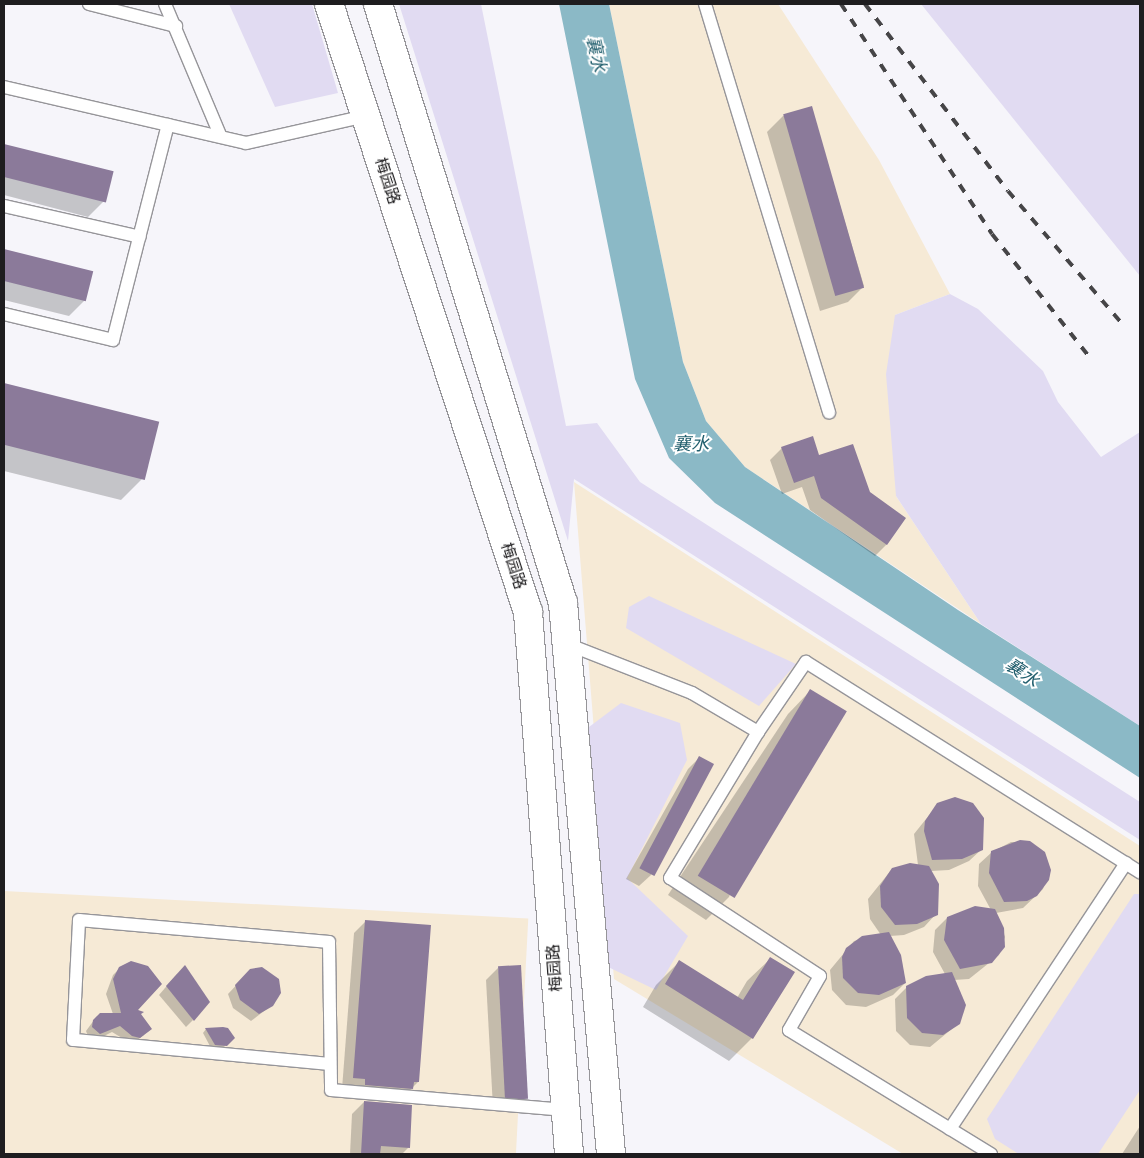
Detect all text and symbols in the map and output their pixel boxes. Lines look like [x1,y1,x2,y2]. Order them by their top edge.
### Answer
water label: 襄水 [582,34,610,74]
street label: 梅园路 [370,155,404,207]
water label: 襄水 [673,433,709,455]
street label: 梅园路 [496,540,530,592]
water label: 襄水 [1001,654,1043,692]
street label: 梅园路 [544,943,566,993]

